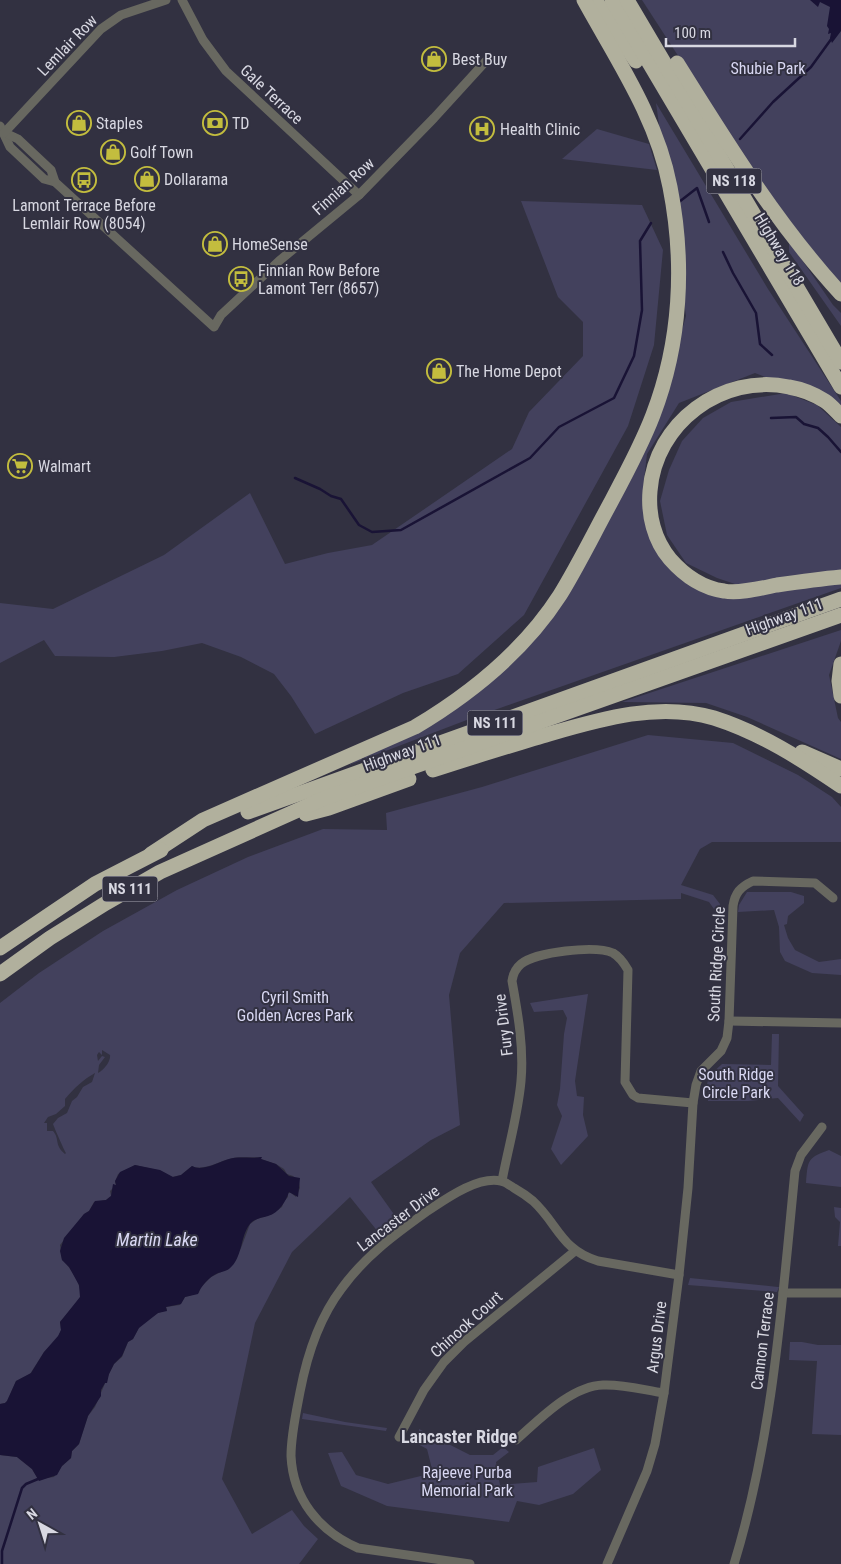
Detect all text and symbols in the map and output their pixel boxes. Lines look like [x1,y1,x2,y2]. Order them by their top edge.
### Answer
street label: Lemlair Row [34,11,101,80]
scale bar [666,15,795,47]
text: 100 m [674,24,711,42]
shop icon: Best Buy [421,46,447,72]
place label: Best Buy [452,50,507,69]
park label: Shubie Park [730,59,806,78]
street label: Gale Terrace [236,61,307,128]
shop icon: Staples [66,110,92,136]
bank icon: TD [202,110,228,136]
place label: Staples [96,114,143,133]
place label: TD [232,114,249,133]
hospital icon: Health Clinic [469,116,495,142]
place label: Health Clinic [500,120,580,139]
shop icon: Golf Town [100,139,126,165]
place label: Golf Town [130,143,193,162]
street label: Finnian Row [309,154,378,219]
shop icon: Dollarama [134,166,160,192]
bus stop icon: Lamont Terrace Before Lemlair Row (8054) [71,167,97,193]
road number: NS 118 [706,168,762,194]
place label: Dollarama [164,170,228,189]
place label: Lamont Terrace Before Lemlair Row (8054) [12,196,156,233]
street label: Highway 118 [751,210,809,289]
shop icon: HomeSense [202,231,228,257]
place label: HomeSense [232,235,308,254]
place label: Finnian Row Before Lamont Terr (8657) [258,261,380,298]
bus stop icon: Finnian Row Before Lamont Terr (8657) [228,266,254,292]
shop icon: The Home Depot [426,358,452,384]
place label: The Home Depot [456,362,562,381]
supermarket icon: Walmart [7,453,33,479]
place label: Walmart [38,457,91,476]
street label: Highway 111 [743,594,826,639]
road number: NS 111 [468,710,522,736]
street label: Highway 111 [361,730,444,775]
road number: NS 111 [102,876,158,902]
street label: South Ridge Circle [704,906,729,1022]
park label: Cyril Smith Golden Acres Park [237,988,354,1025]
street label: Fury Drive [490,993,517,1057]
park label: South Ridge Circle Park [698,1065,774,1102]
street label: Lancaster Drive [353,1181,443,1255]
water label: Martin Lake [116,1229,198,1250]
street label: Chinook Court [427,1287,506,1362]
street label: Cannon Terrace [747,1291,778,1391]
street label: Argus Drive [643,1300,670,1374]
district label: Lancaster Ridge [401,1426,517,1447]
park label: Rajeeve Purba Memorial Park [421,1463,514,1500]
north arrow [15,1499,65,1549]
text: N [23,1505,40,1523]

